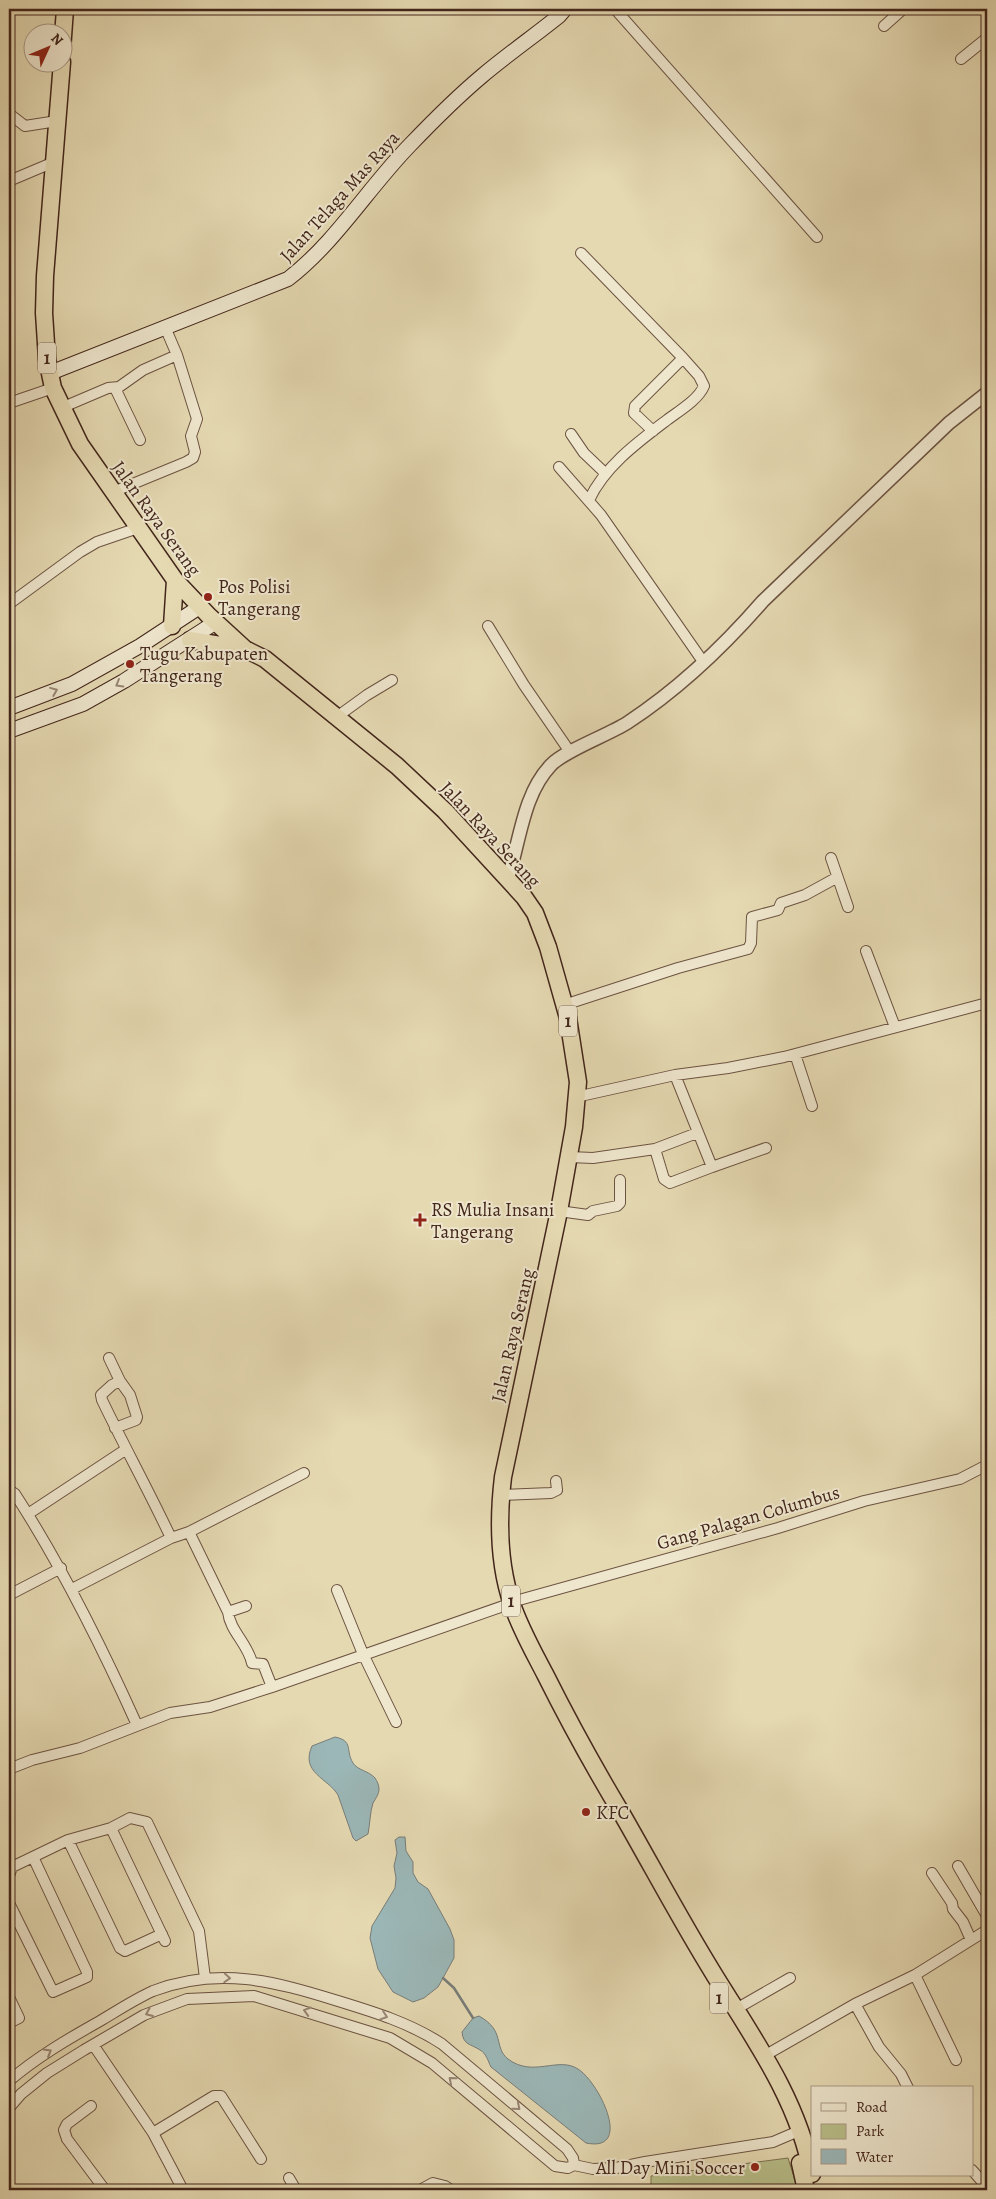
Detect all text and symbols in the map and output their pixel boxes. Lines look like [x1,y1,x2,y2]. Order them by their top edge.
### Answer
north arrow [22,22,72,72]
text: N [47,29,67,50]
street label: Jalan Telaga Mas Raya [274,125,406,268]
road number: 1 [38,342,56,373]
street label: Jalan Raya Serang [105,456,207,582]
place label: Pos Polisi Tangerang [218,574,301,622]
marker: Pos Polisi Tangerang [202,591,214,603]
place label: Tugu Kabupaten Tangerang [140,641,268,689]
marker: Tugu Kabupaten Tangerang [124,658,136,670]
one-way arrow [116,677,125,687]
one-way arrow [50,687,58,697]
street label: Jalan Raya Serang [434,776,547,894]
road number: 1 [559,1006,577,1036]
place label: RS Mulia Insani Tangerang [431,1197,554,1245]
marker: RS Mulia Insani Tangerang [413,1213,427,1227]
street label: Jalan Raya Serang [485,1265,541,1405]
street label: Gang Palagan Columbus [654,1479,843,1557]
road number: 1 [502,1585,520,1616]
place label: KFC [596,1800,629,1826]
marker: KFC [580,1806,592,1818]
one-way arrow [223,1972,231,1983]
road number: 1 [710,1982,728,2014]
one-way arrow [145,2007,154,2018]
one-way arrow [303,2007,311,2017]
one-way arrow [379,2010,388,2020]
one-way arrow [42,2048,51,2058]
one-way arrow [449,2077,458,2085]
legend [811,2086,974,2176]
text: Road [856,2097,888,2117]
one-way arrow [511,2102,520,2110]
text: Park [856,2121,885,2141]
text: Water [855,2147,893,2167]
place label: All Day Mini Soccer [595,2155,745,2181]
marker: All Day Mini Soccer [749,2161,761,2173]

